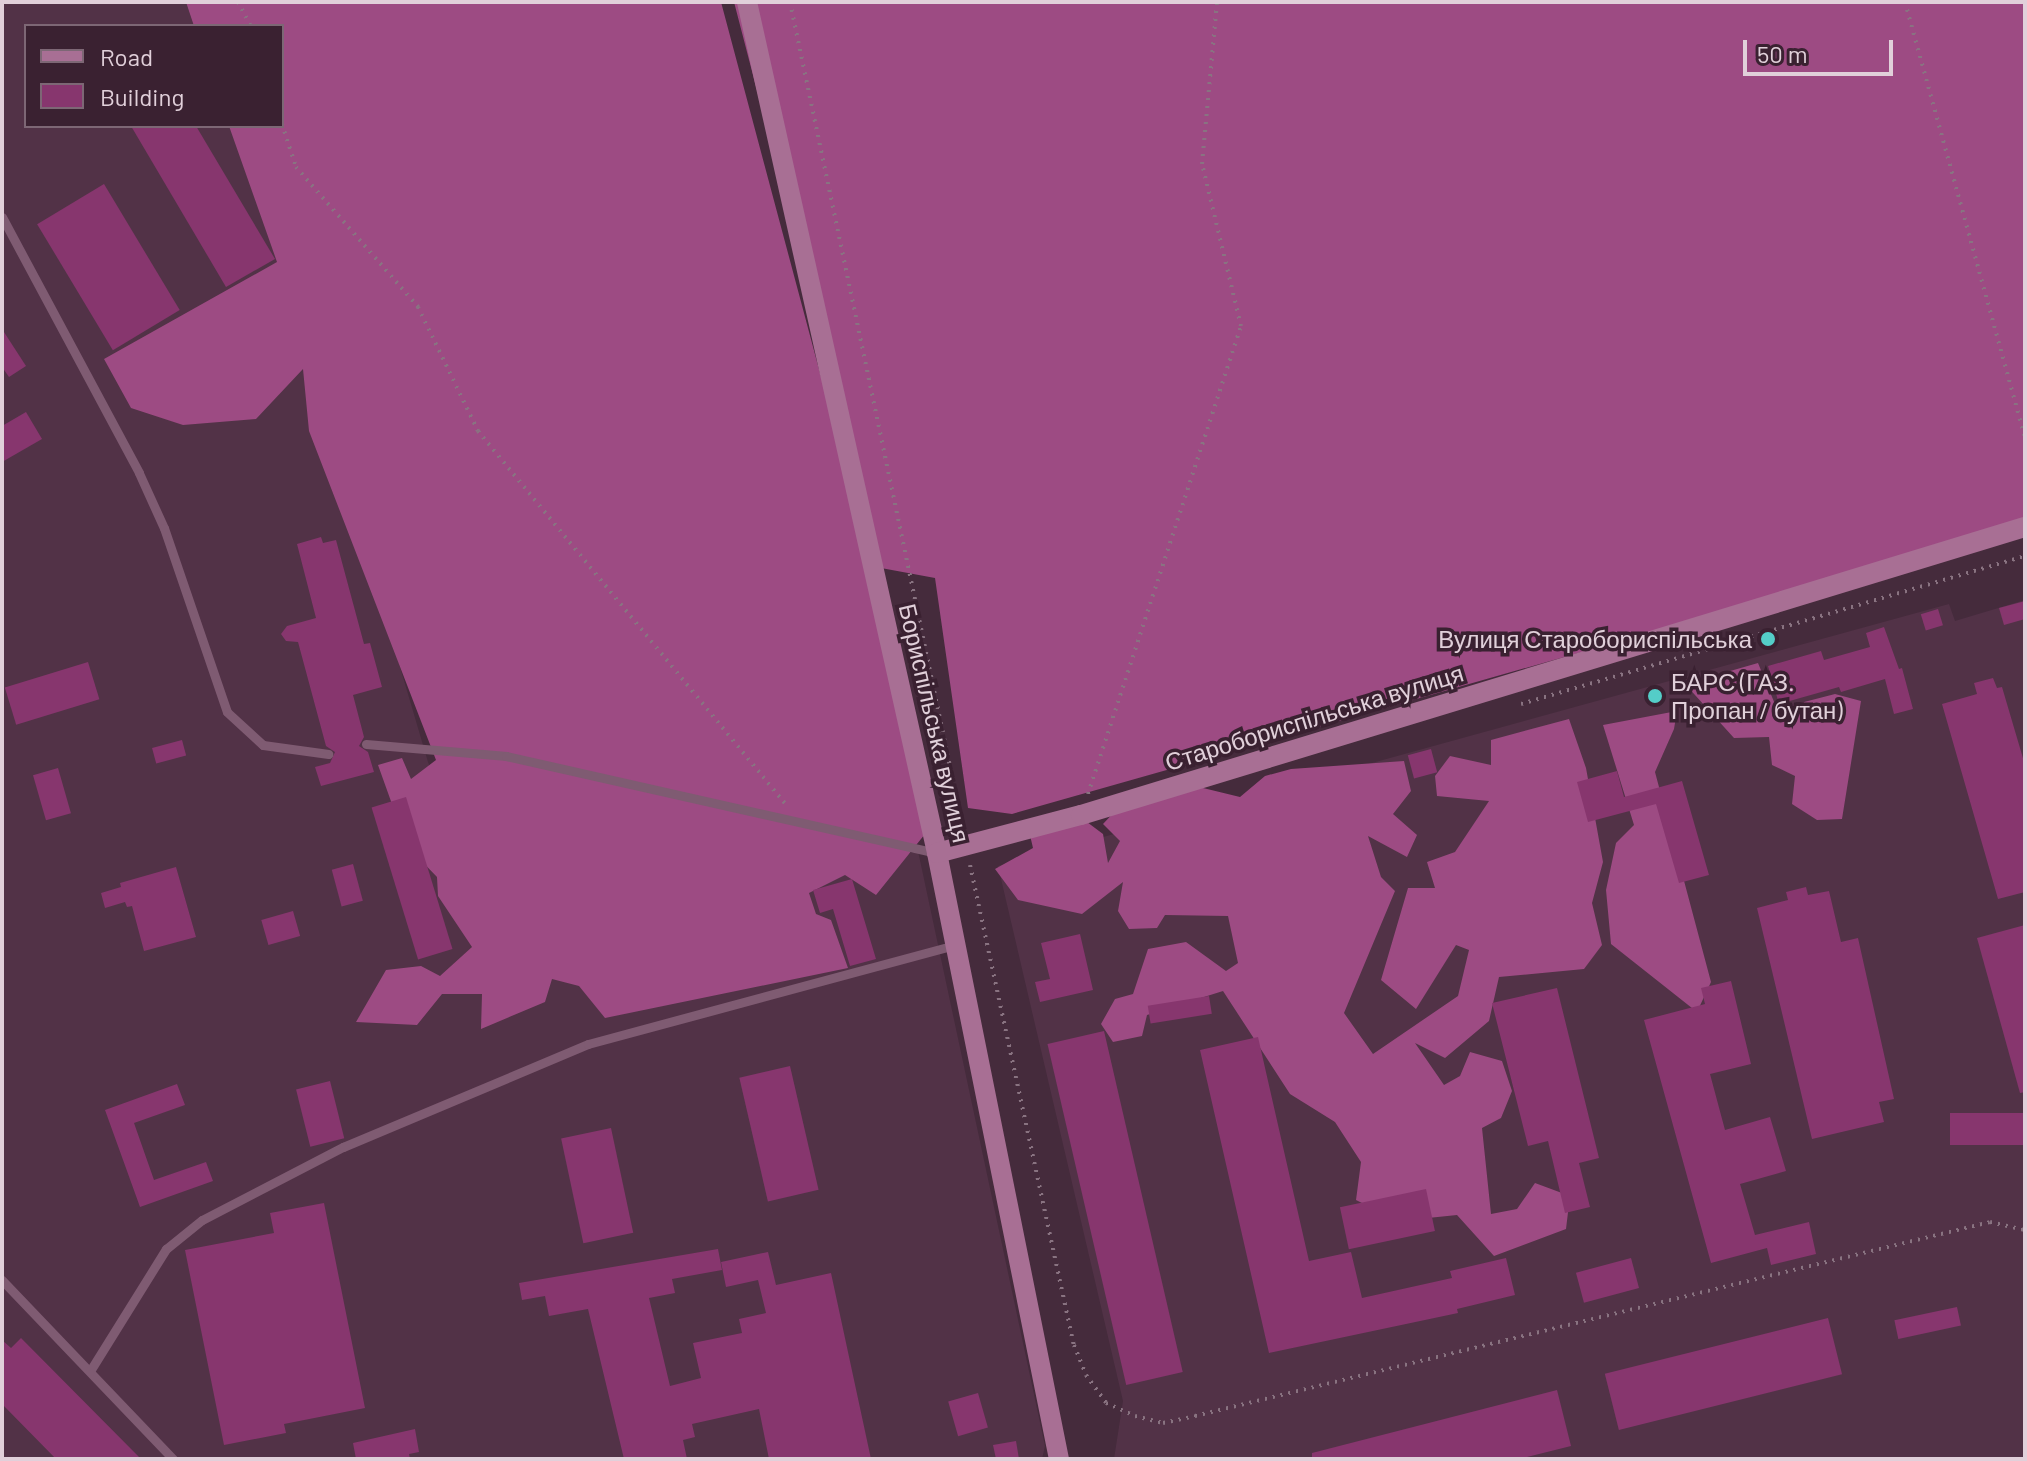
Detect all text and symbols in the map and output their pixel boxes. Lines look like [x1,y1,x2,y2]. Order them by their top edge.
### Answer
legend [24,24,284,128]
scale bar [1747,24,1897,74]
text: 50 m [1757,39,1808,68]
text: Road [100,42,153,71]
text: Building [100,82,184,111]
street label: Бориспільська вулиця [894,601,976,845]
place label: Вулиця Старобориспільська [1438,625,1752,653]
marker: Вулиця Старобориспільська [1759,630,1777,648]
street label: Старобориспільська вулиця [1161,658,1467,776]
place label: БАРС (ГАЗ. Пропан / бутан) [1671,668,1843,724]
marker: БАРС (ГАЗ. Пропан / бутан) [1646,687,1664,705]

